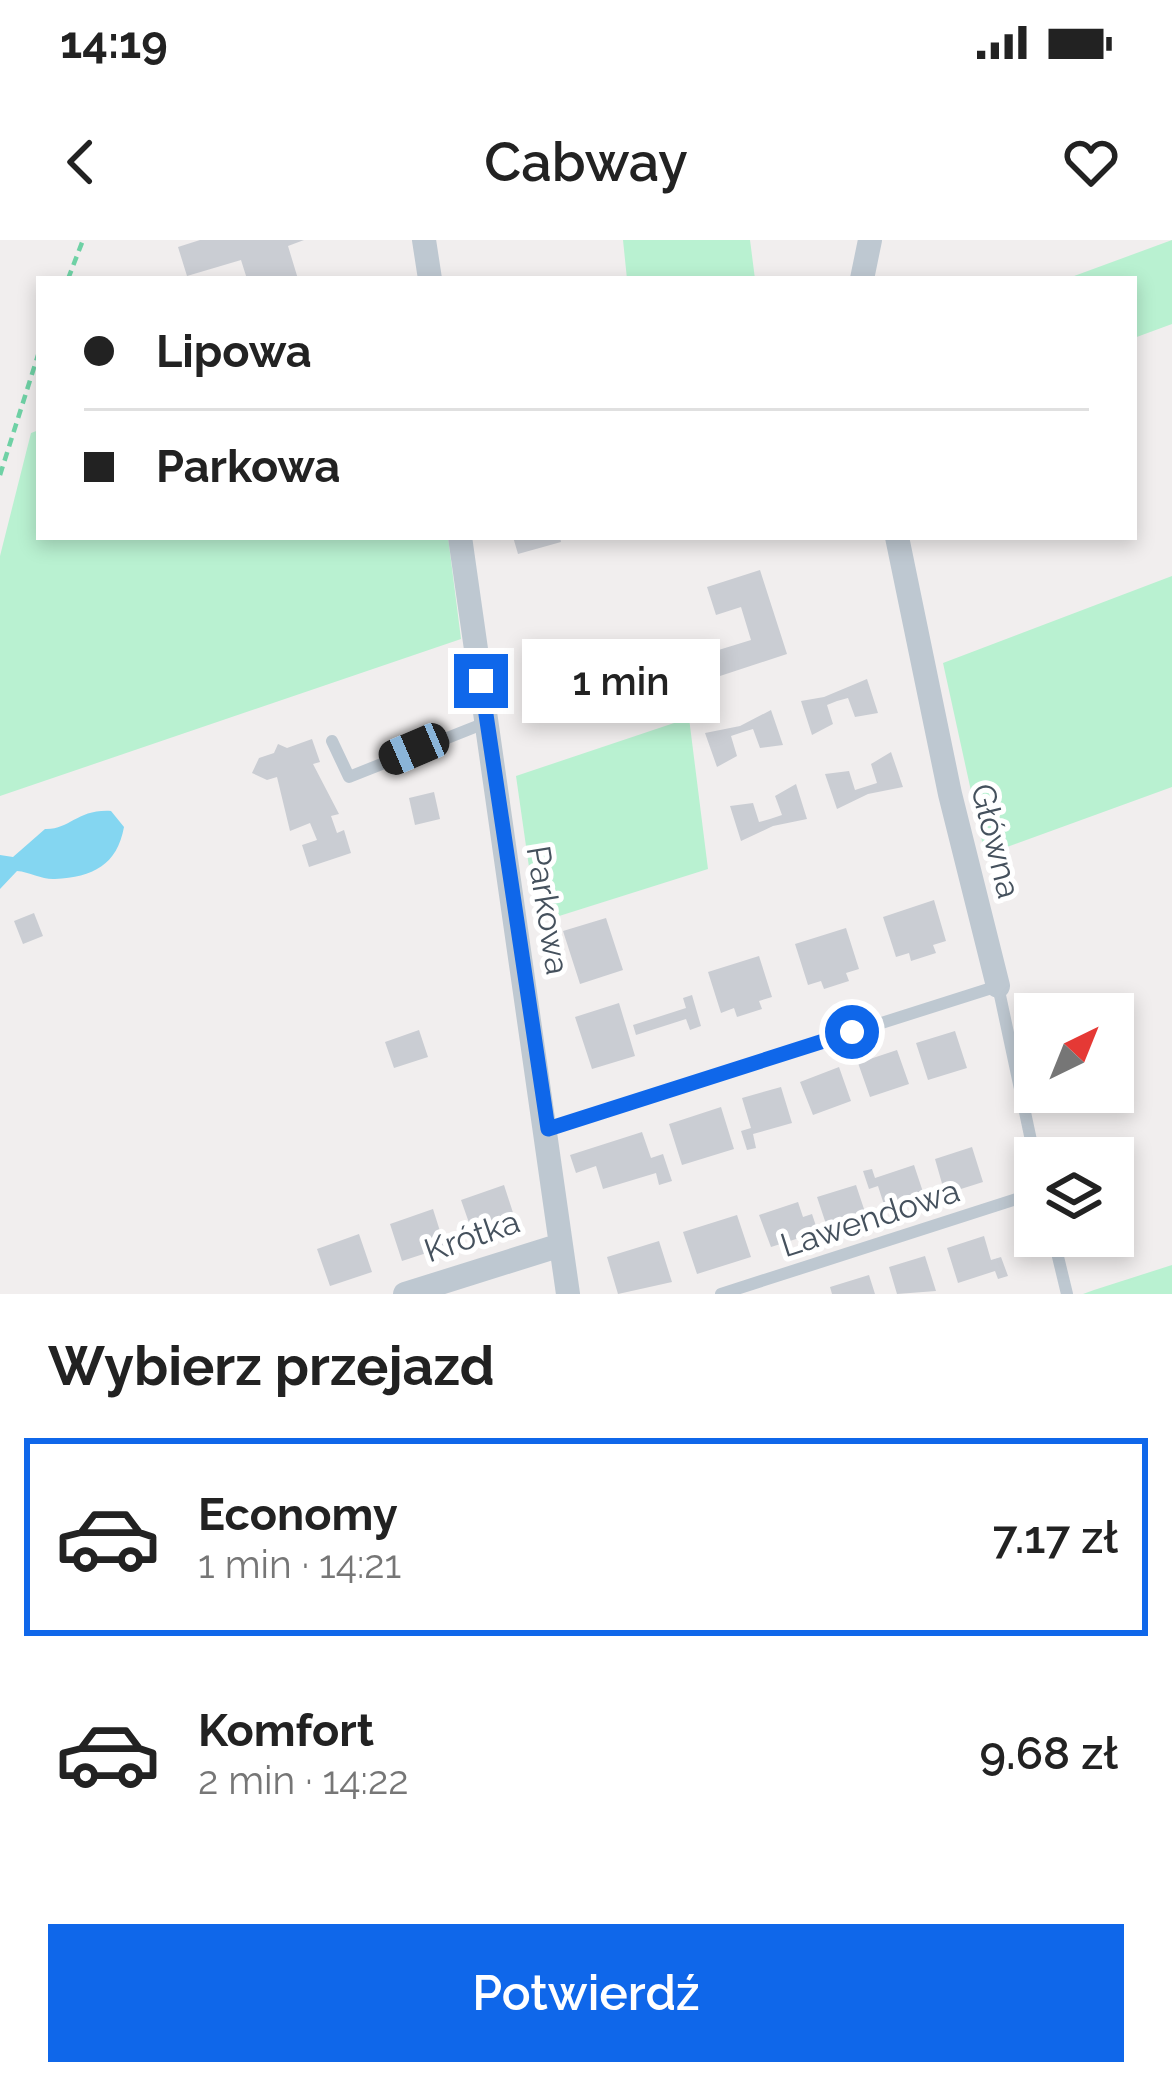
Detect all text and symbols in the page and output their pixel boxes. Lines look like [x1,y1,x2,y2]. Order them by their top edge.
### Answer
text: 14:19 [60,16,168,69]
icon: back [48,129,114,195]
icon: heart [1058,129,1124,195]
text: Cabway [484,130,688,194]
text: Lipowa [156,325,312,378]
text: Parkowa [156,440,340,493]
callout: 1 min [523,639,721,723]
route end [454,654,508,708]
text: 1 min [573,658,669,704]
car [374,718,454,780]
street label: Główna [963,780,1029,902]
street label: Parkowa [519,843,577,977]
north arrow [1014,993,1134,1113]
map controls [1014,993,1134,1257]
route start [825,1005,879,1059]
button: layers [1014,1137,1134,1257]
street label: Lawendowa [776,1171,964,1265]
street label: Krótka [419,1202,525,1270]
text: Wybierz przejazd [48,1334,495,1398]
icon: car [54,1483,162,1591]
text: Economy [198,1488,398,1541]
text: 7.17 zł [993,1511,1118,1564]
text: 1 min · 14:21 [198,1541,401,1587]
icon: car [54,1699,162,1807]
text: Komfort [198,1704,374,1757]
text: 9.68 zł [980,1727,1118,1780]
text: 2 min · 14:22 [198,1757,409,1803]
button: Potwierdź [48,1924,1124,2062]

